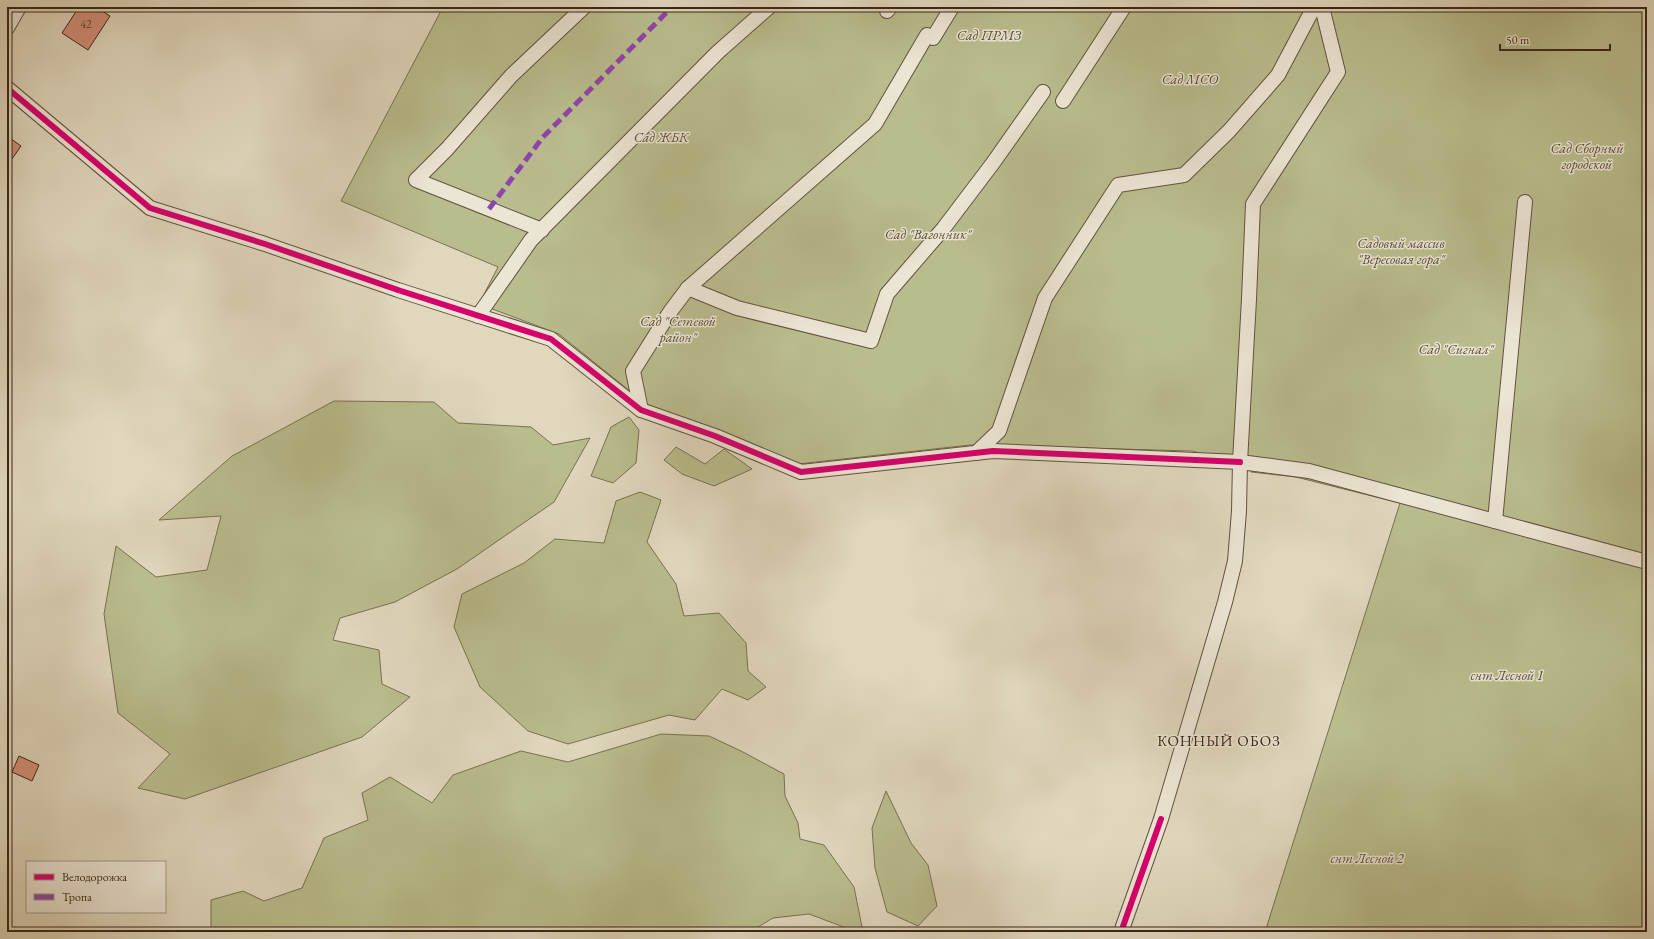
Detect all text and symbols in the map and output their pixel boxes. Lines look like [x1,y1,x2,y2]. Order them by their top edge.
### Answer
house number: 42 [80,16,92,32]
park label: Сад ПРМЗ [957,26,1022,44]
scale bar [1500,26,1610,52]
text: 50 m [1506,32,1530,48]
park label: Сад МСО [1162,70,1219,88]
park label: Сад ЖБК [634,128,690,146]
park label: Сад Сборный городской [1550,139,1624,173]
park label: Сад "Вагонник" [885,225,973,243]
park label: Садовый массив "Вересовая гора" [1357,234,1446,268]
park label: Сад "Сетевой район" [640,312,716,346]
park label: Сад "Сигнал" [1419,340,1495,358]
park label: снт Лесной 1 [1470,666,1544,684]
district label: КОННЫЙ ОБОЗ [1157,731,1281,750]
park label: снт Лесной 2 [1330,849,1405,867]
legend [26,861,166,913]
text: Велодорожка [62,869,127,885]
text: Тропа [62,889,92,905]

